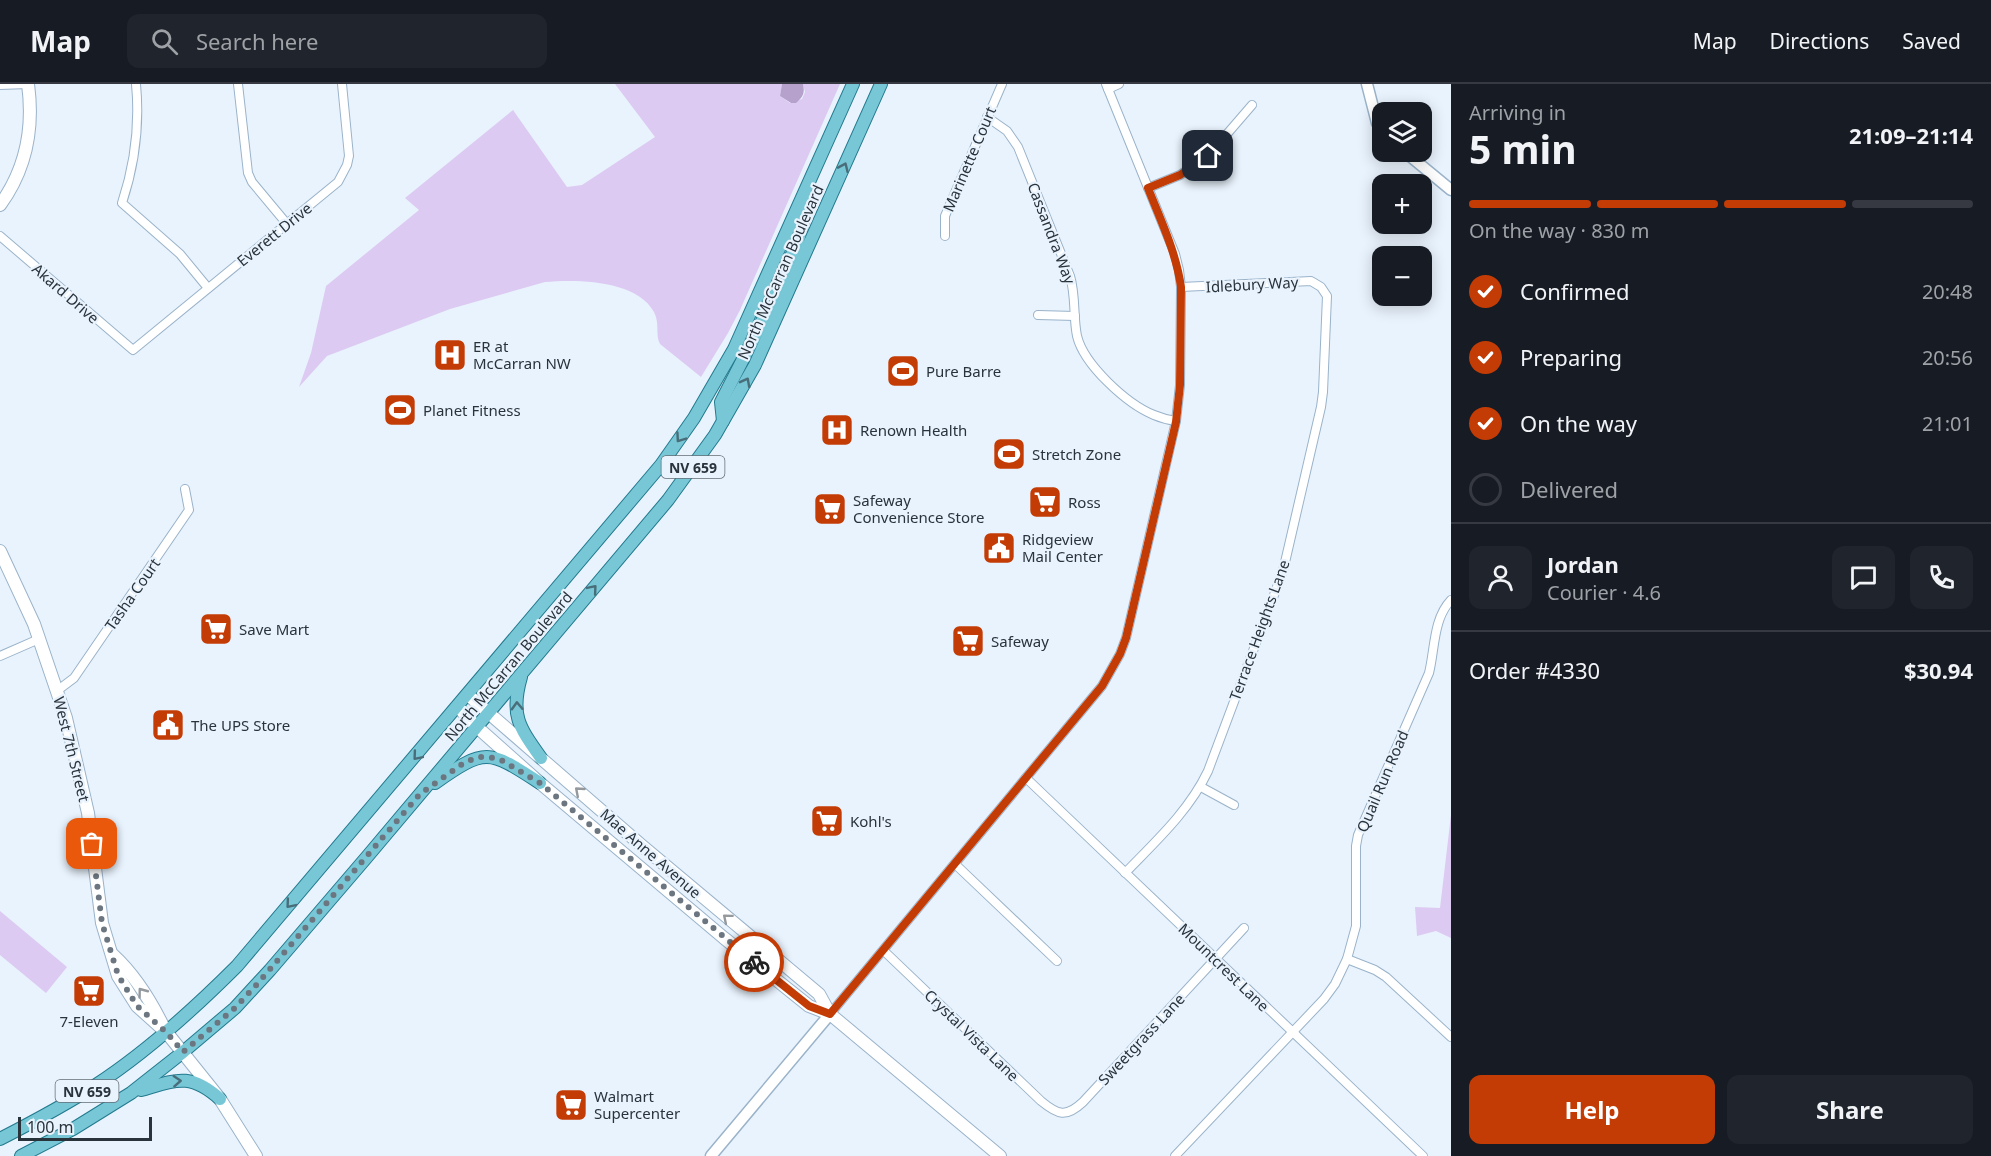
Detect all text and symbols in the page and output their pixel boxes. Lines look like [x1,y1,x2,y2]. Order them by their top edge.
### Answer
search box [127,14,547,68]
text: Map [30,22,91,60]
icon: search [148,25,181,58]
text: Search here [196,26,318,56]
text: Map [1693,27,1737,55]
text: Directions [1770,27,1869,55]
text: Saved [1902,27,1961,55]
text: Arriving in [1469,99,1566,126]
map controls [1372,102,1432,306]
button: layers [1372,102,1432,162]
street label: Marinette Court [938,103,1000,215]
text: 21:09–21:14 [1849,120,1973,150]
text: 5 min [1469,122,1576,175]
pin [1182,130,1233,181]
icon: home [1191,139,1224,172]
one-way arrow [837,162,849,173]
button: + [1372,174,1432,234]
street label: Cassandra Way [1023,179,1081,287]
street label: North McCarran Boulevard [732,182,828,362]
street label: Everett Drive [232,198,316,270]
text: On the way · 830 m [1469,217,1649,244]
button: − [1372,246,1432,306]
street label: Akard Drive [28,259,104,327]
street label: Idlebury Way [1205,272,1299,296]
icon: check [1469,275,1502,308]
text: Confirmed [1520,276,1630,306]
text: 20:48 [1922,278,1973,305]
place label: ER at McCarran NW [473,336,571,373]
hospital icon: ER at McCarran NW [432,337,468,373]
icon: check [1469,341,1502,374]
text: Preparing [1520,342,1622,372]
text: 20:56 [1922,344,1973,371]
sports icon: Pure Barre [885,353,921,389]
place label: Pure Barre [926,361,1001,381]
one-way arrow [739,378,750,388]
sports icon: Planet Fitness [382,392,418,428]
place label: Planet Fitness [423,400,521,420]
icon: check [1469,407,1502,440]
text: On the way [1520,408,1637,438]
text: 21:01 [1922,410,1973,437]
hospital icon: Renown Health [819,412,855,448]
place label: Renown Health [860,420,967,440]
one-way arrow [676,431,687,442]
sports icon: Stretch Zone [991,436,1027,472]
place label: Stretch Zone [1032,444,1121,464]
road number: NV 659 [662,456,724,478]
text: Delivered [1520,474,1618,504]
supermarket icon: Ross [1027,484,1063,520]
place label: Safeway Convenience Store [853,490,984,527]
supermarket icon: Safeway Convenience Store [812,491,848,527]
place label: Ross [1068,492,1101,512]
place label: Ridgeview Mail Center [1022,529,1103,566]
public building icon: Ridgeview Mail Center [981,530,1017,566]
button: person [1469,546,1532,609]
button: chat [1832,546,1895,609]
button: phone [1910,546,1973,609]
text: Jordan [1547,549,1619,579]
street label: Tasha Court [100,553,165,634]
street label: Terrace Heights Lane [1224,557,1294,703]
text: Courier · 4.6 [1547,579,1661,606]
one-way arrow [586,585,597,596]
street label: North McCarran Boulevard [440,587,576,745]
supermarket icon: Save Mart [198,611,234,647]
place label: Save Mart [239,619,310,639]
supermarket icon: Safeway [950,623,986,659]
place label: Safeway [991,631,1049,651]
text: Order #4330 [1469,655,1600,685]
text: $30.94 [1904,655,1973,685]
street label: West 7th Street [49,694,95,804]
one-way arrow [510,702,523,711]
public building icon: The UPS Store [150,707,186,743]
place label: The UPS Store [191,715,290,735]
street label: Quail Run Road [1352,727,1412,835]
one-way arrow [413,749,424,760]
one-way arrow [575,787,586,798]
supermarket icon: Kohl's [809,803,845,839]
street label: Mae Anne Avenue [596,804,706,902]
place label: Kohl's [850,811,892,831]
pin [66,818,117,869]
icon: bag [75,827,108,860]
one-way arrow [287,897,298,908]
one-way arrow [723,914,734,925]
street label: Mountcrest Lane [1174,919,1274,1015]
courier [724,932,784,992]
icon: bike [738,946,771,979]
supermarket icon: 7-Eleven [71,973,107,1009]
street label: Crystal Vista Lane [920,985,1024,1085]
one-way arrow [139,988,150,999]
street label: Sweetgrass Lane [1093,989,1189,1089]
place label: 7-Eleven [59,1011,119,1031]
one-way arrow [173,1075,182,1088]
button: Help [1469,1075,1715,1144]
button: Share [1727,1075,1973,1144]
road number: NV 659 [56,1080,118,1102]
place label: Walmart Supercenter [594,1086,680,1123]
supermarket icon: Walmart Supercenter [553,1087,589,1123]
scale bar [18,1114,152,1142]
text: 100 m [27,1116,74,1138]

